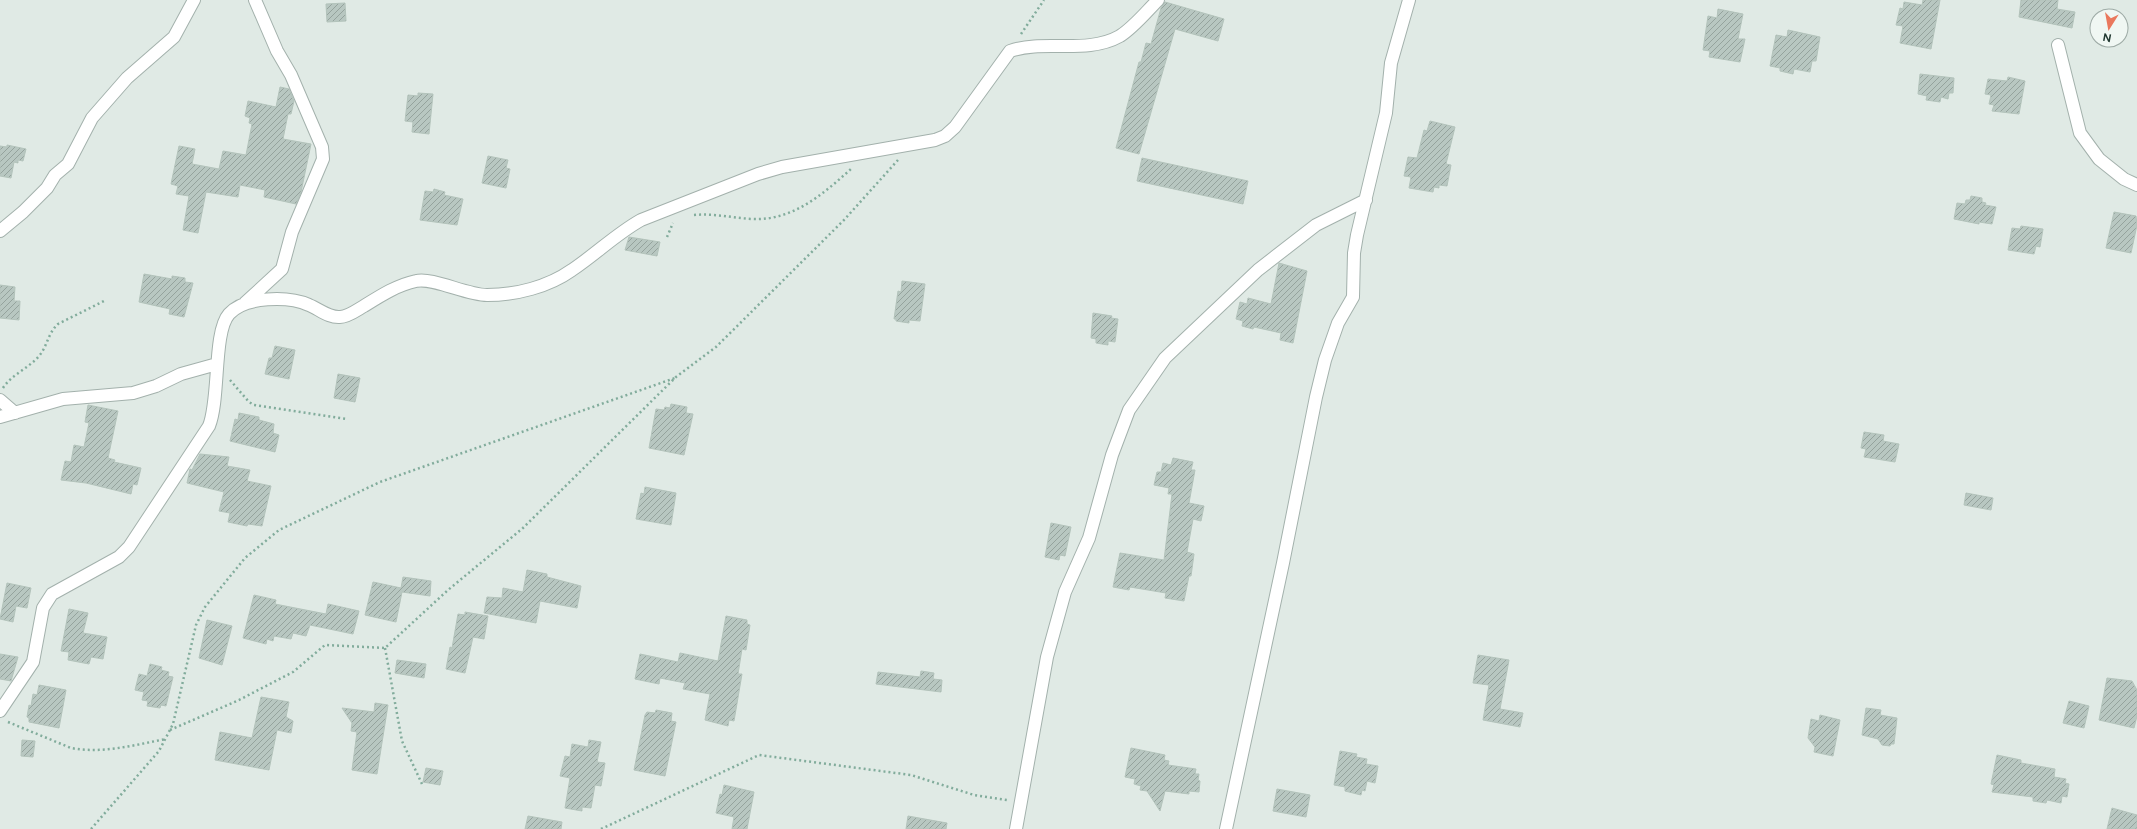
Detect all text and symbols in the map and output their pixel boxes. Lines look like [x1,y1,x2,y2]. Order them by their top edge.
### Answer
north arrow [2089,8,2129,48]
text: N [2102,30,2113,45]

